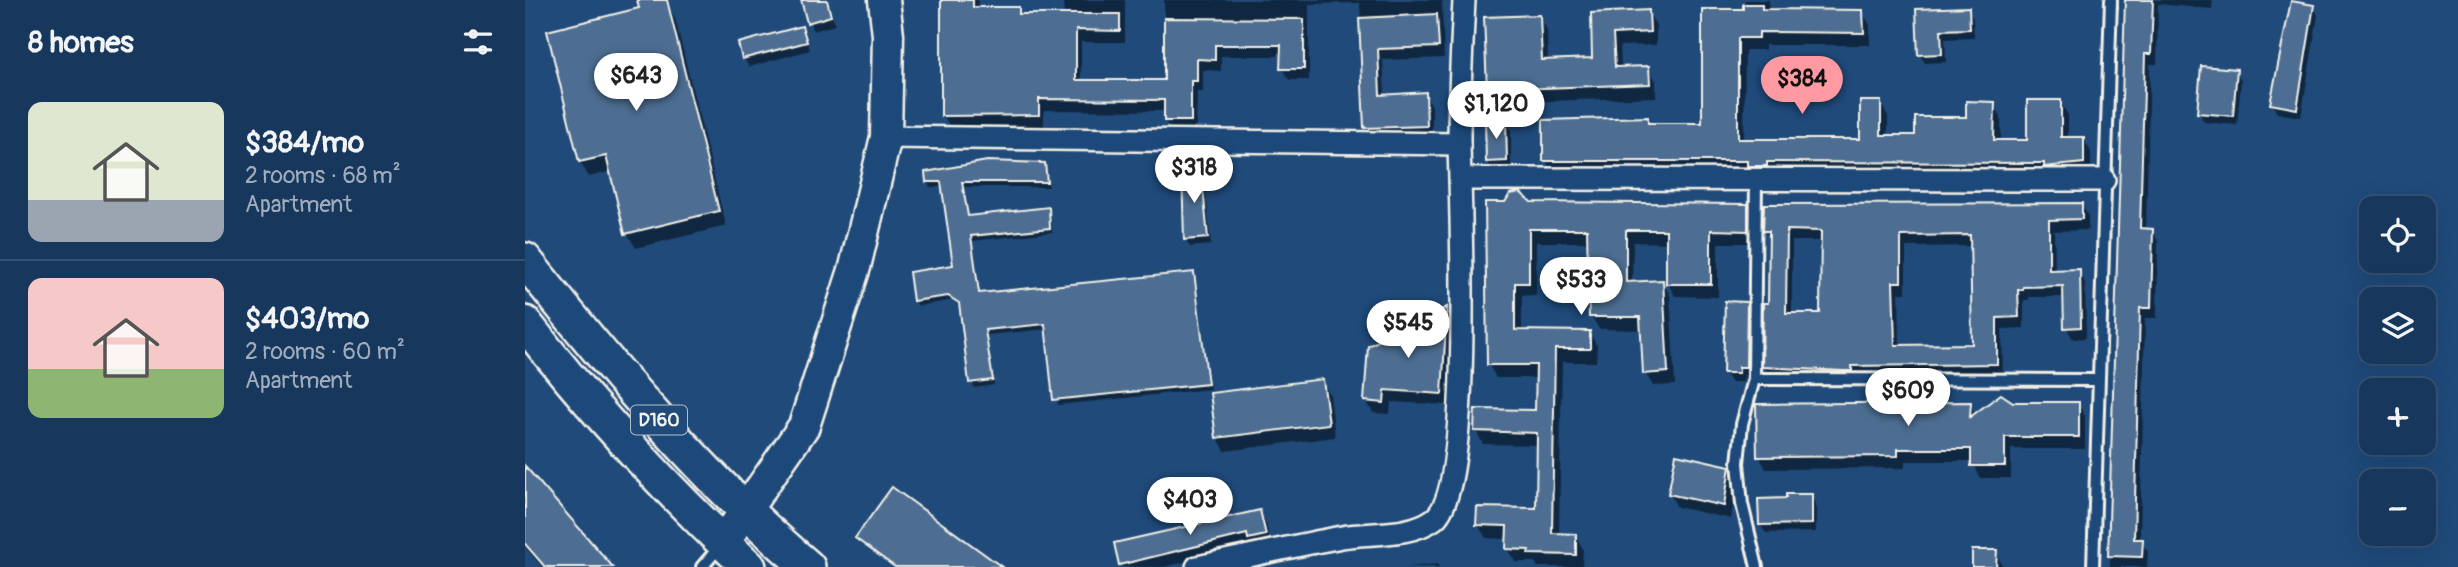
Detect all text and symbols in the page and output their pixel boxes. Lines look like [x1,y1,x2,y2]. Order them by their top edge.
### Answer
icon: filters [459,23,497,61]
text: 8 homes [28,24,134,61]
pin: $643 [595,54,677,113]
pin: $384 [1761,57,1843,116]
text: $643 [610,61,662,90]
text: $384 [1777,64,1827,93]
pin: $1,120 [1439,82,1553,141]
text: $1,120 [1464,89,1528,118]
text: $384/mo [245,124,364,161]
icon: home [84,130,168,214]
pin: $318 [1153,146,1235,205]
text: $318 [1171,153,1217,182]
text: 2 rooms · 68 m² [245,161,401,190]
text: Apartment [245,190,352,219]
map controls [2359,196,2436,546]
button: locate [2359,196,2436,273]
pin: $533 [1540,258,1622,317]
text: $533 [1556,265,1606,294]
button: layers [2359,287,2436,364]
text: $403/mo [245,300,369,337]
pin: $545 [1367,300,1449,360]
icon: home [84,306,168,390]
text: $545 [1383,308,1433,337]
text: 2 rooms · 60 m² [245,337,405,366]
text: Apartment [245,366,352,395]
pin: $609 [1867,368,1949,428]
text: $609 [1881,376,1935,405]
button: + [2359,378,2436,455]
road number: D160 [631,406,687,434]
button: − [2359,469,2436,546]
pin: $403 [1149,477,1231,537]
text: $403 [1163,485,1217,514]

